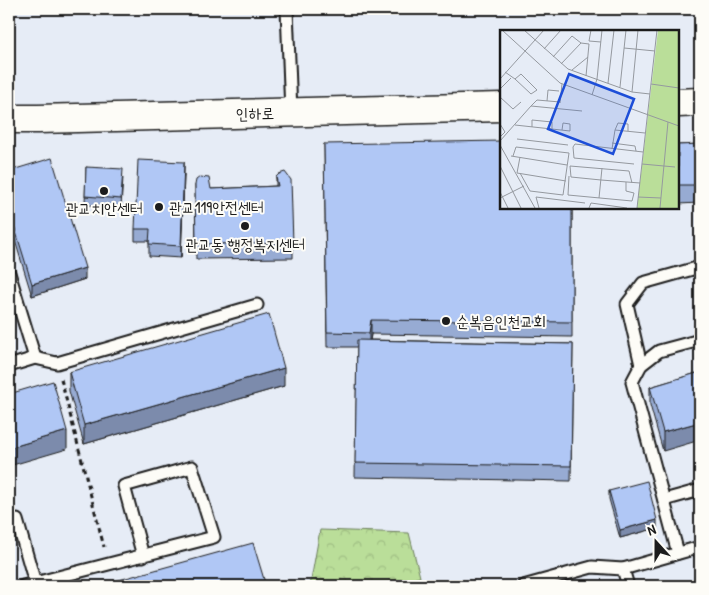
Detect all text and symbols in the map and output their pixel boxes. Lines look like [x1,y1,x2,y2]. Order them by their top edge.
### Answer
inset map [500,30,679,209]
street label: 인하로 [235,102,275,124]
marker: 관교치안센터 [98,185,110,197]
place label: 관교119안전센터 [169,196,264,218]
place label: 관교치안센터 [65,197,143,219]
marker: 관교119안전센터 [153,201,165,213]
marker: 관교동 행정복지센터 [239,220,251,232]
place label: 관교동 행정복지센터 [185,233,305,255]
place label: 순복음인천교회 [456,310,546,332]
marker: 순복음인천교회 [440,315,452,327]
north arrow [632,518,682,568]
text: N [644,519,659,540]

